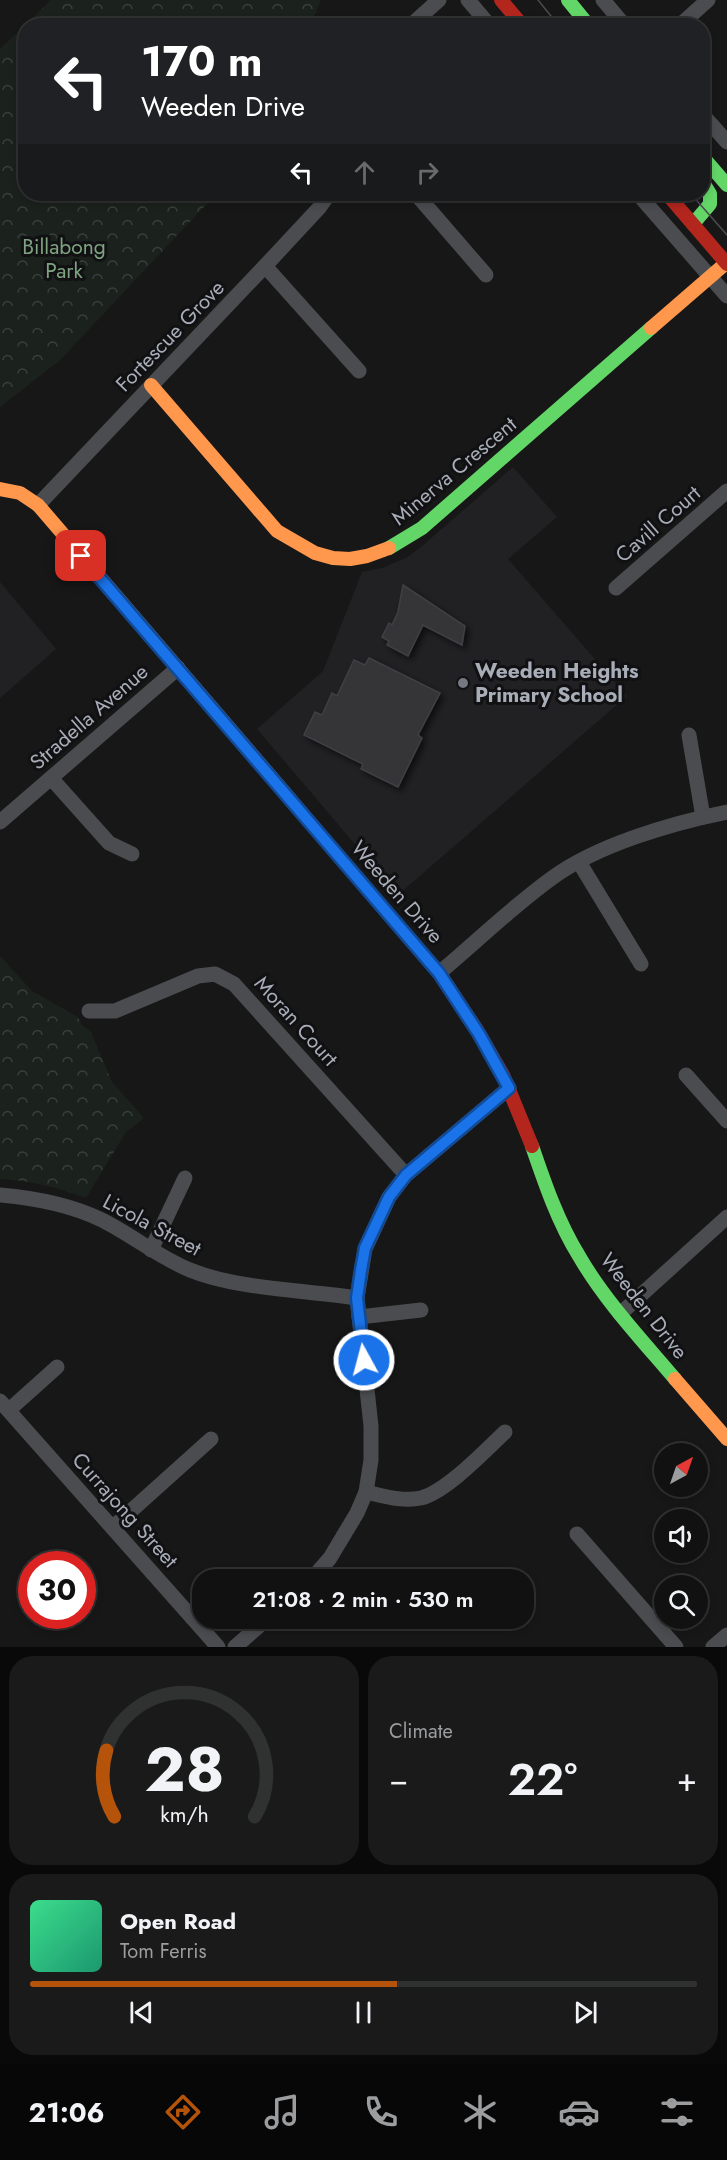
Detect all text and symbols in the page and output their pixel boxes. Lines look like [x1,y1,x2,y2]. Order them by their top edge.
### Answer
text: 170 m [141,31,263,92]
icon: left [42,42,120,120]
text: Weeden Drive [141,87,305,126]
icon: left [285,156,318,189]
icon: ahead [348,156,381,189]
icon: right [411,156,444,189]
park label: Billabong Park [22,232,106,286]
street label: Fortescue Grove [109,273,231,399]
street label: Minerva Crescent [385,410,523,532]
street label: Cavill Court [609,479,707,569]
pin [55,530,106,581]
icon: arrive [64,539,97,572]
place label: Weeden Heights Primary School [475,656,639,710]
street label: Stradella Avenue [23,657,155,777]
marker: Weeden Heights Primary School [456,676,470,690]
street label: Weeden Drive [344,834,450,950]
street label: Moran Court [247,969,345,1073]
street label: Licola Street [97,1186,207,1264]
street label: Weeden Drive [593,1247,695,1366]
position arrow [332,1328,396,1392]
north arrow [654,1443,708,1497]
map controls [654,1443,708,1629]
street label: Currajong Street [65,1446,185,1574]
button: sound [654,1509,708,1563]
speed limit sign: 30 [18,1551,96,1629]
button: search [654,1575,708,1629]
text: 21:08 · 2 min · 530 m [253,1583,474,1615]
text: Climate [389,1717,453,1746]
text: 28 [144,1724,224,1814]
text: 22° [508,1747,577,1812]
text: − [389,1756,408,1803]
text: + [677,1756,697,1803]
text: km/h [160,1800,208,1831]
text: Open Road [120,1905,236,1937]
text: Tom Ferris [120,1937,207,1966]
icon: previous [125,1996,158,2029]
icon: pause [347,1996,380,2029]
icon: next [569,1996,602,2029]
icon: directions [162,2091,204,2133]
icon: music [261,2091,303,2133]
icon: phone [360,2091,402,2133]
icon: climate [459,2091,501,2133]
icon: car [558,2091,600,2133]
icon: filters [656,2091,698,2133]
text: 21:06 [28,2093,105,2132]

